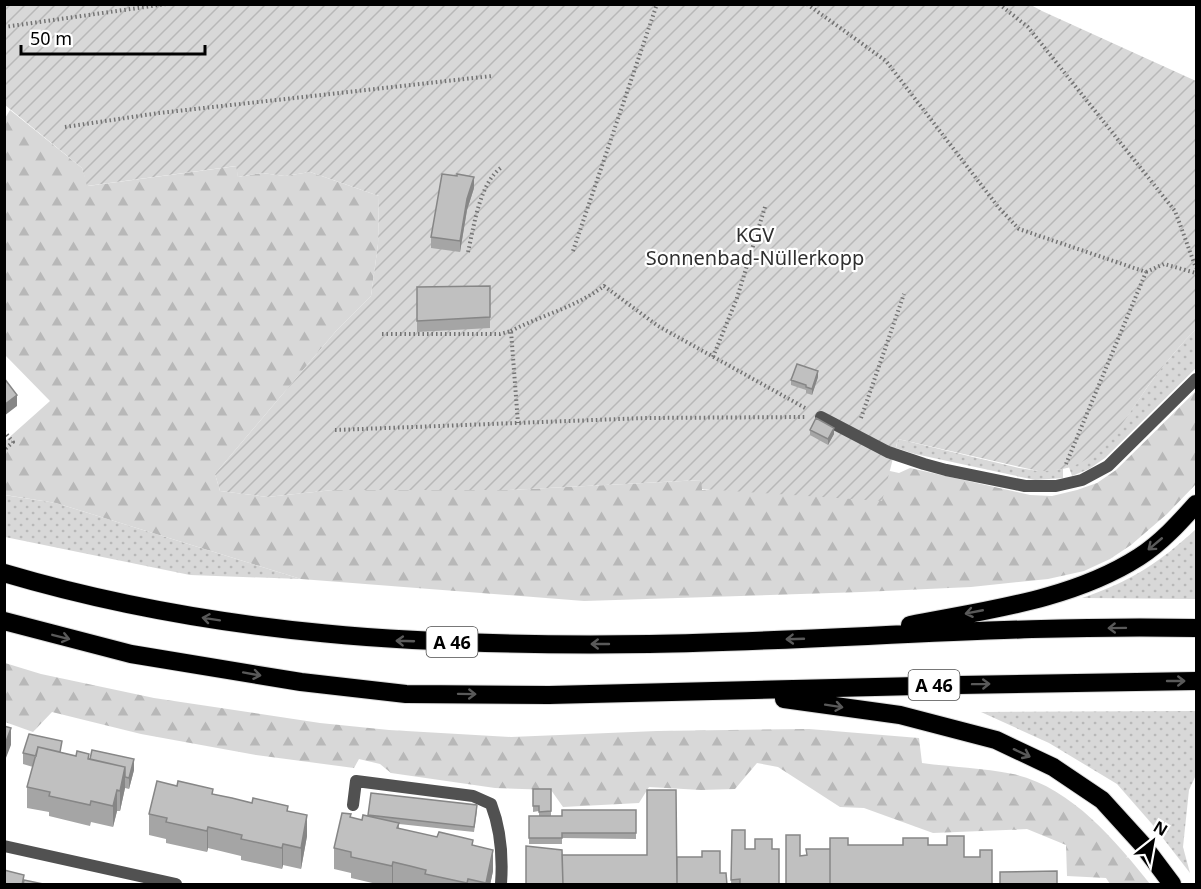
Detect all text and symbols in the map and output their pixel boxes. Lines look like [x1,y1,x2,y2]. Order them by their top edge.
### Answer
scale bar [21,18,206,56]
text: 50 m [30,26,72,50]
park label: KGV Sonnenbad-Nüllerkopp [646,221,864,271]
one-way arrow [1147,538,1163,551]
one-way arrow [965,607,984,618]
one-way arrow [202,614,222,625]
one-way arrow [1108,622,1128,634]
road number: A 46 [426,627,478,657]
one-way arrow [51,632,70,643]
one-way arrow [785,633,805,644]
one-way arrow [396,635,416,646]
one-way arrow [591,638,611,650]
one-way arrow [242,669,262,680]
road number: A 46 [908,670,960,700]
one-way arrow [1166,675,1186,687]
one-way arrow [971,678,991,690]
one-way arrow [456,688,476,700]
one-way arrow [824,700,843,711]
one-way arrow [1013,747,1031,759]
north arrow [1123,811,1183,871]
text: N [1149,815,1172,841]

